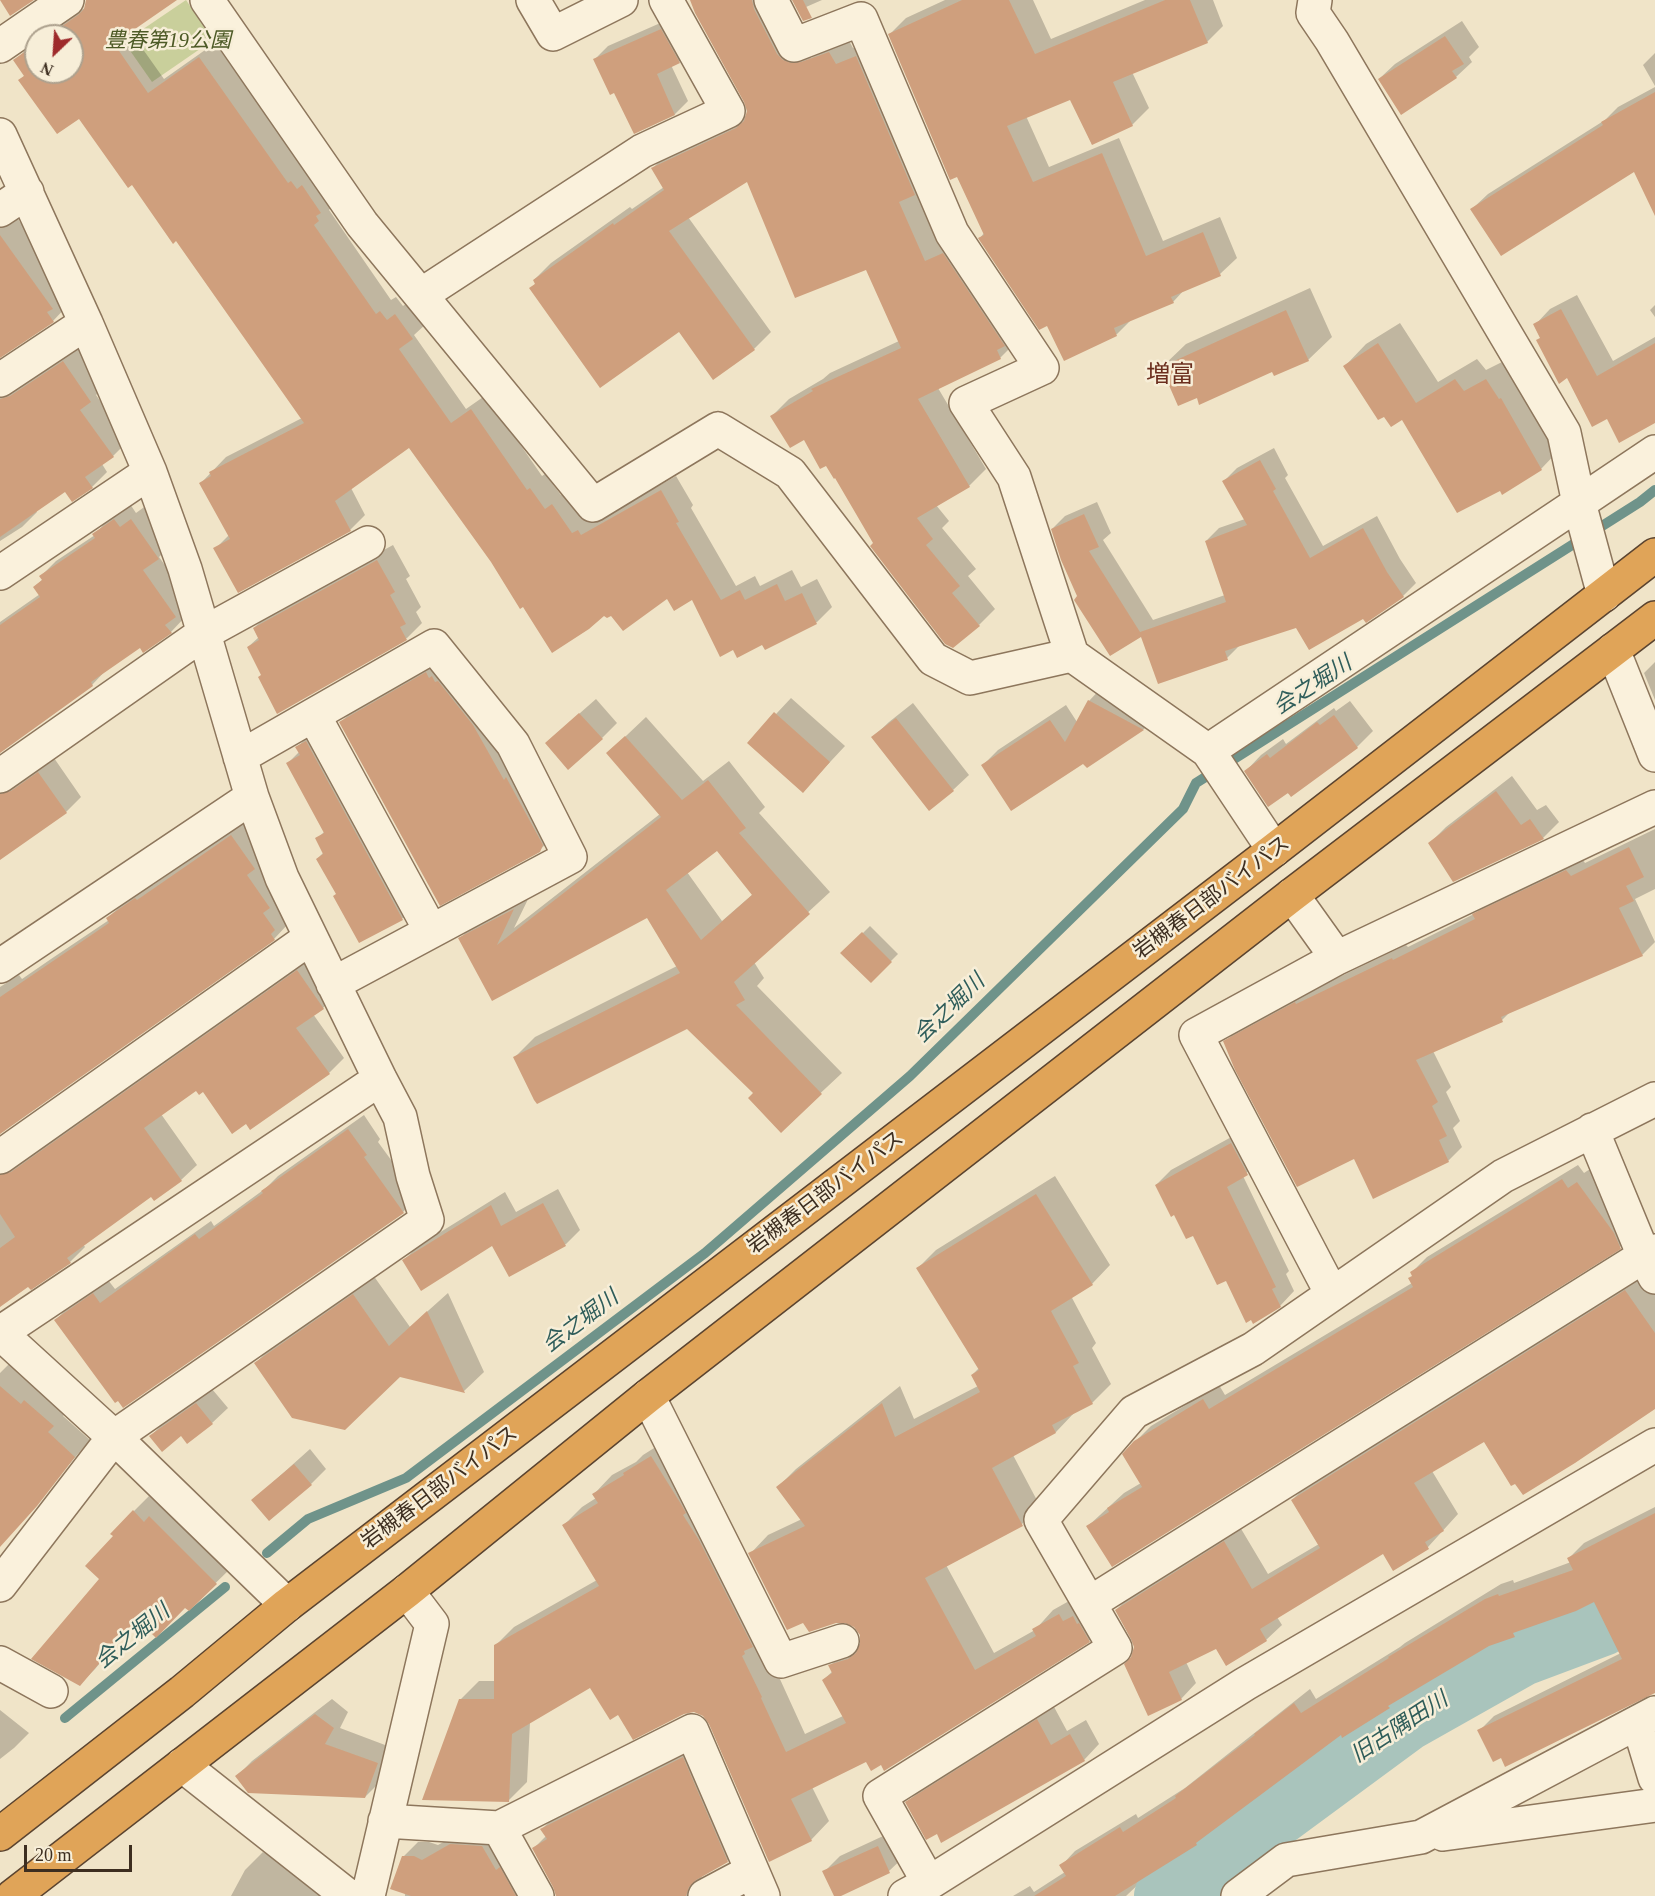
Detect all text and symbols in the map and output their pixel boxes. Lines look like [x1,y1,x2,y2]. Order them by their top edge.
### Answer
north arrow [24,24,84,84]
park label: 豊春第19公園 [105,28,231,54]
text: N [38,59,56,79]
district label: 増富 [1146,362,1194,390]
water label: 会之堀川 [1269,651,1357,721]
street label: 岩槻春日部バイパス [1129,831,1295,965]
water label: 会之堀川 [909,969,991,1049]
street label: 岩槻春日部バイパス [743,1126,909,1260]
water label: 会之堀川 [538,1285,624,1359]
street label: 岩槻春日部バイパス [357,1421,523,1555]
water label: 会之堀川 [90,1599,176,1675]
water label: 旧古隅田川 [1347,1687,1453,1769]
scale bar [27,1833,135,1871]
text: 20 m [35,1845,72,1865]

